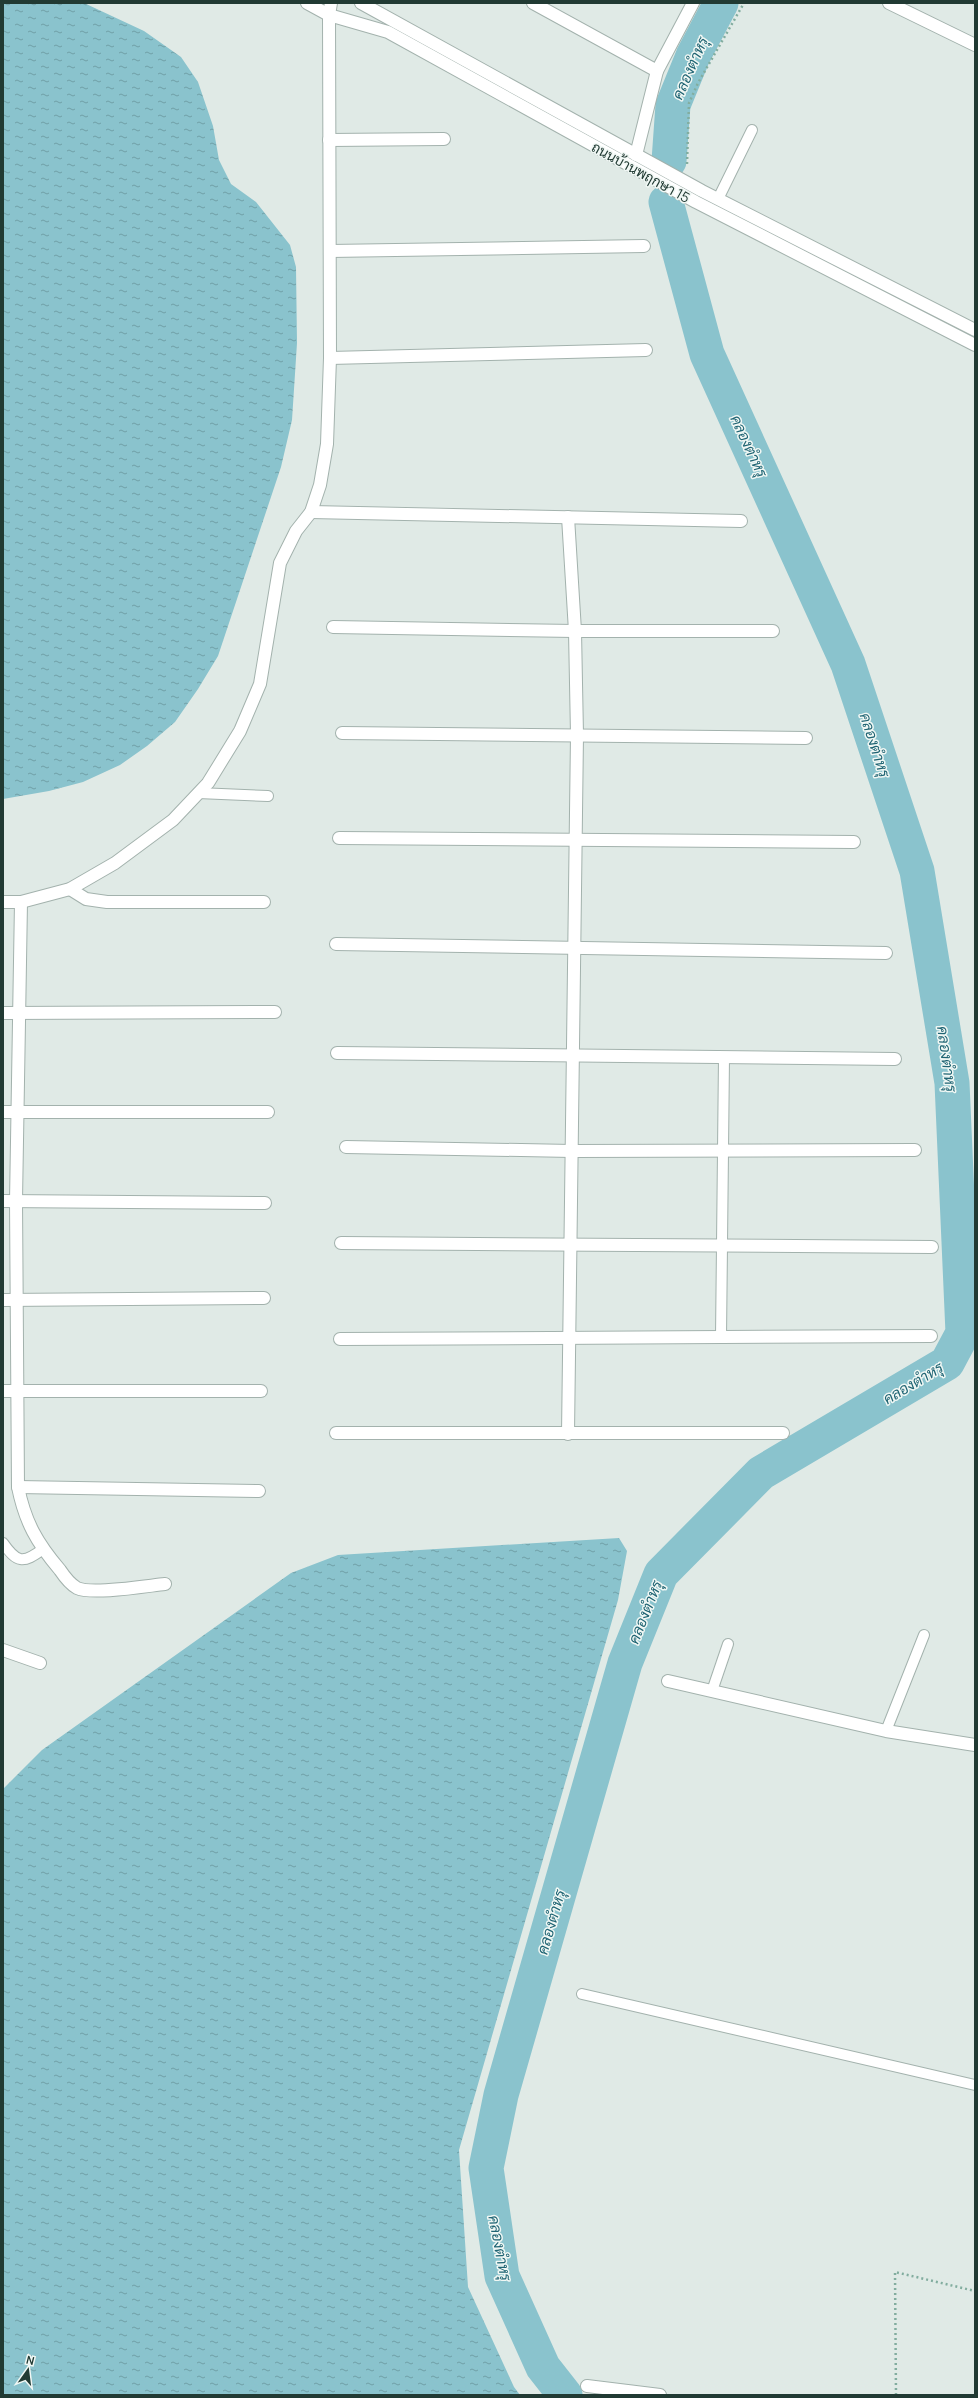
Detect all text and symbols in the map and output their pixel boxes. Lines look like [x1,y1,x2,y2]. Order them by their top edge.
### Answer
water label: คลองตำหรุ [667,33,714,103]
street label: ถนนบ้านพฤกษา 15 [588,137,694,207]
water label: คลองตำหรุ [725,411,773,482]
water label: คลองตำหรุ [854,710,895,781]
water label: คลองตำหรุ [931,1025,962,1094]
water label: คลองตำหรุ [879,1356,948,1410]
water label: คลองตำหรุ [623,1577,668,1647]
water label: คลองตำหรุ [532,1886,571,1957]
water label: คลองตำหรุ [482,2213,517,2284]
north arrow [8,2350,48,2390]
text: N [25,2352,36,2368]

